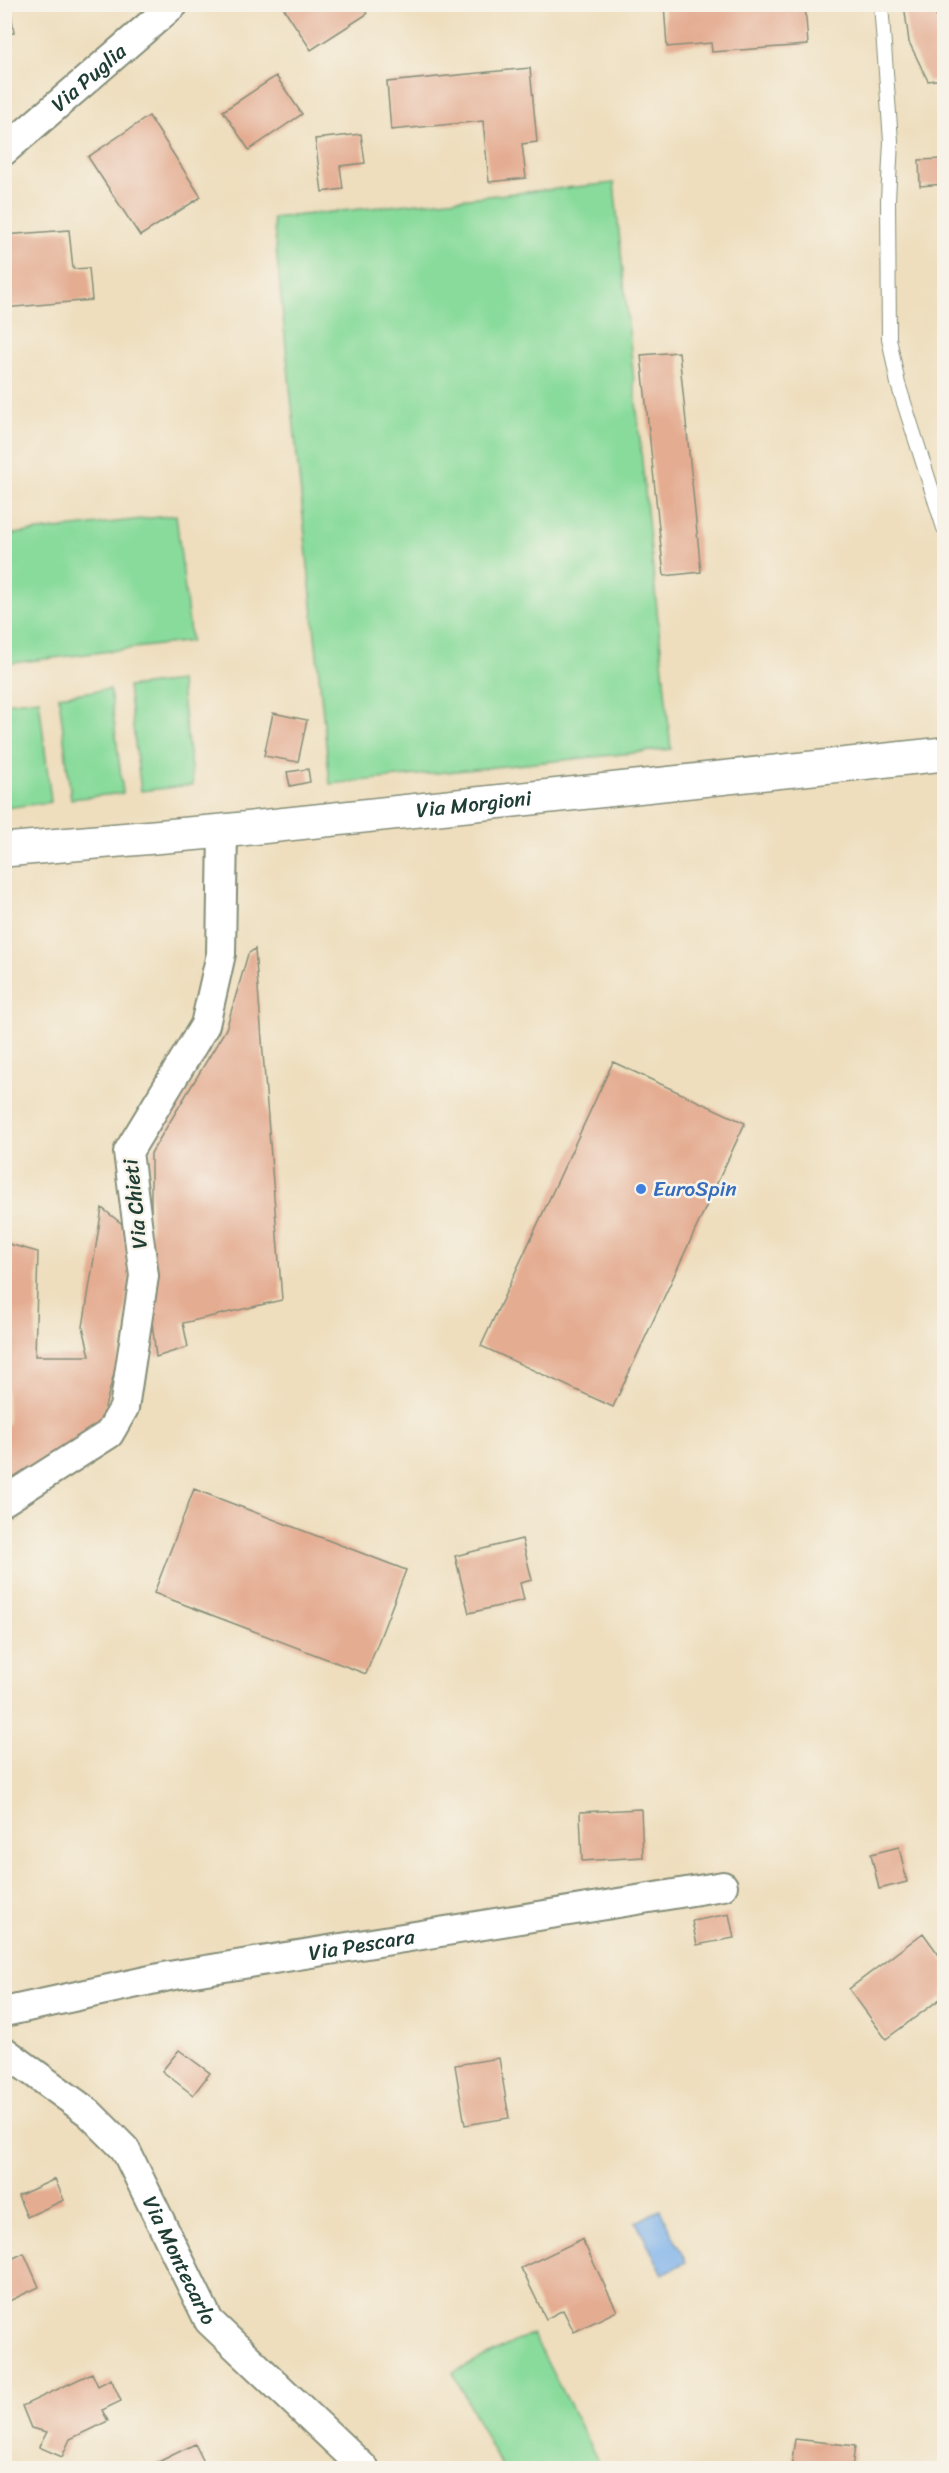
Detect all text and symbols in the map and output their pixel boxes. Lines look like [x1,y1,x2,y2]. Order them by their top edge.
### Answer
street label: Via Puglia [42,33,136,122]
street label: Via Morgioni [414,779,534,829]
street label: Via Chieti [111,1156,159,1251]
place label: EuroSpin [653,1170,737,1208]
marker: EuroSpin [634,1182,648,1196]
street label: Via Pescara [306,1917,418,1972]
street label: Via Montecarlo [132,2189,227,2332]

